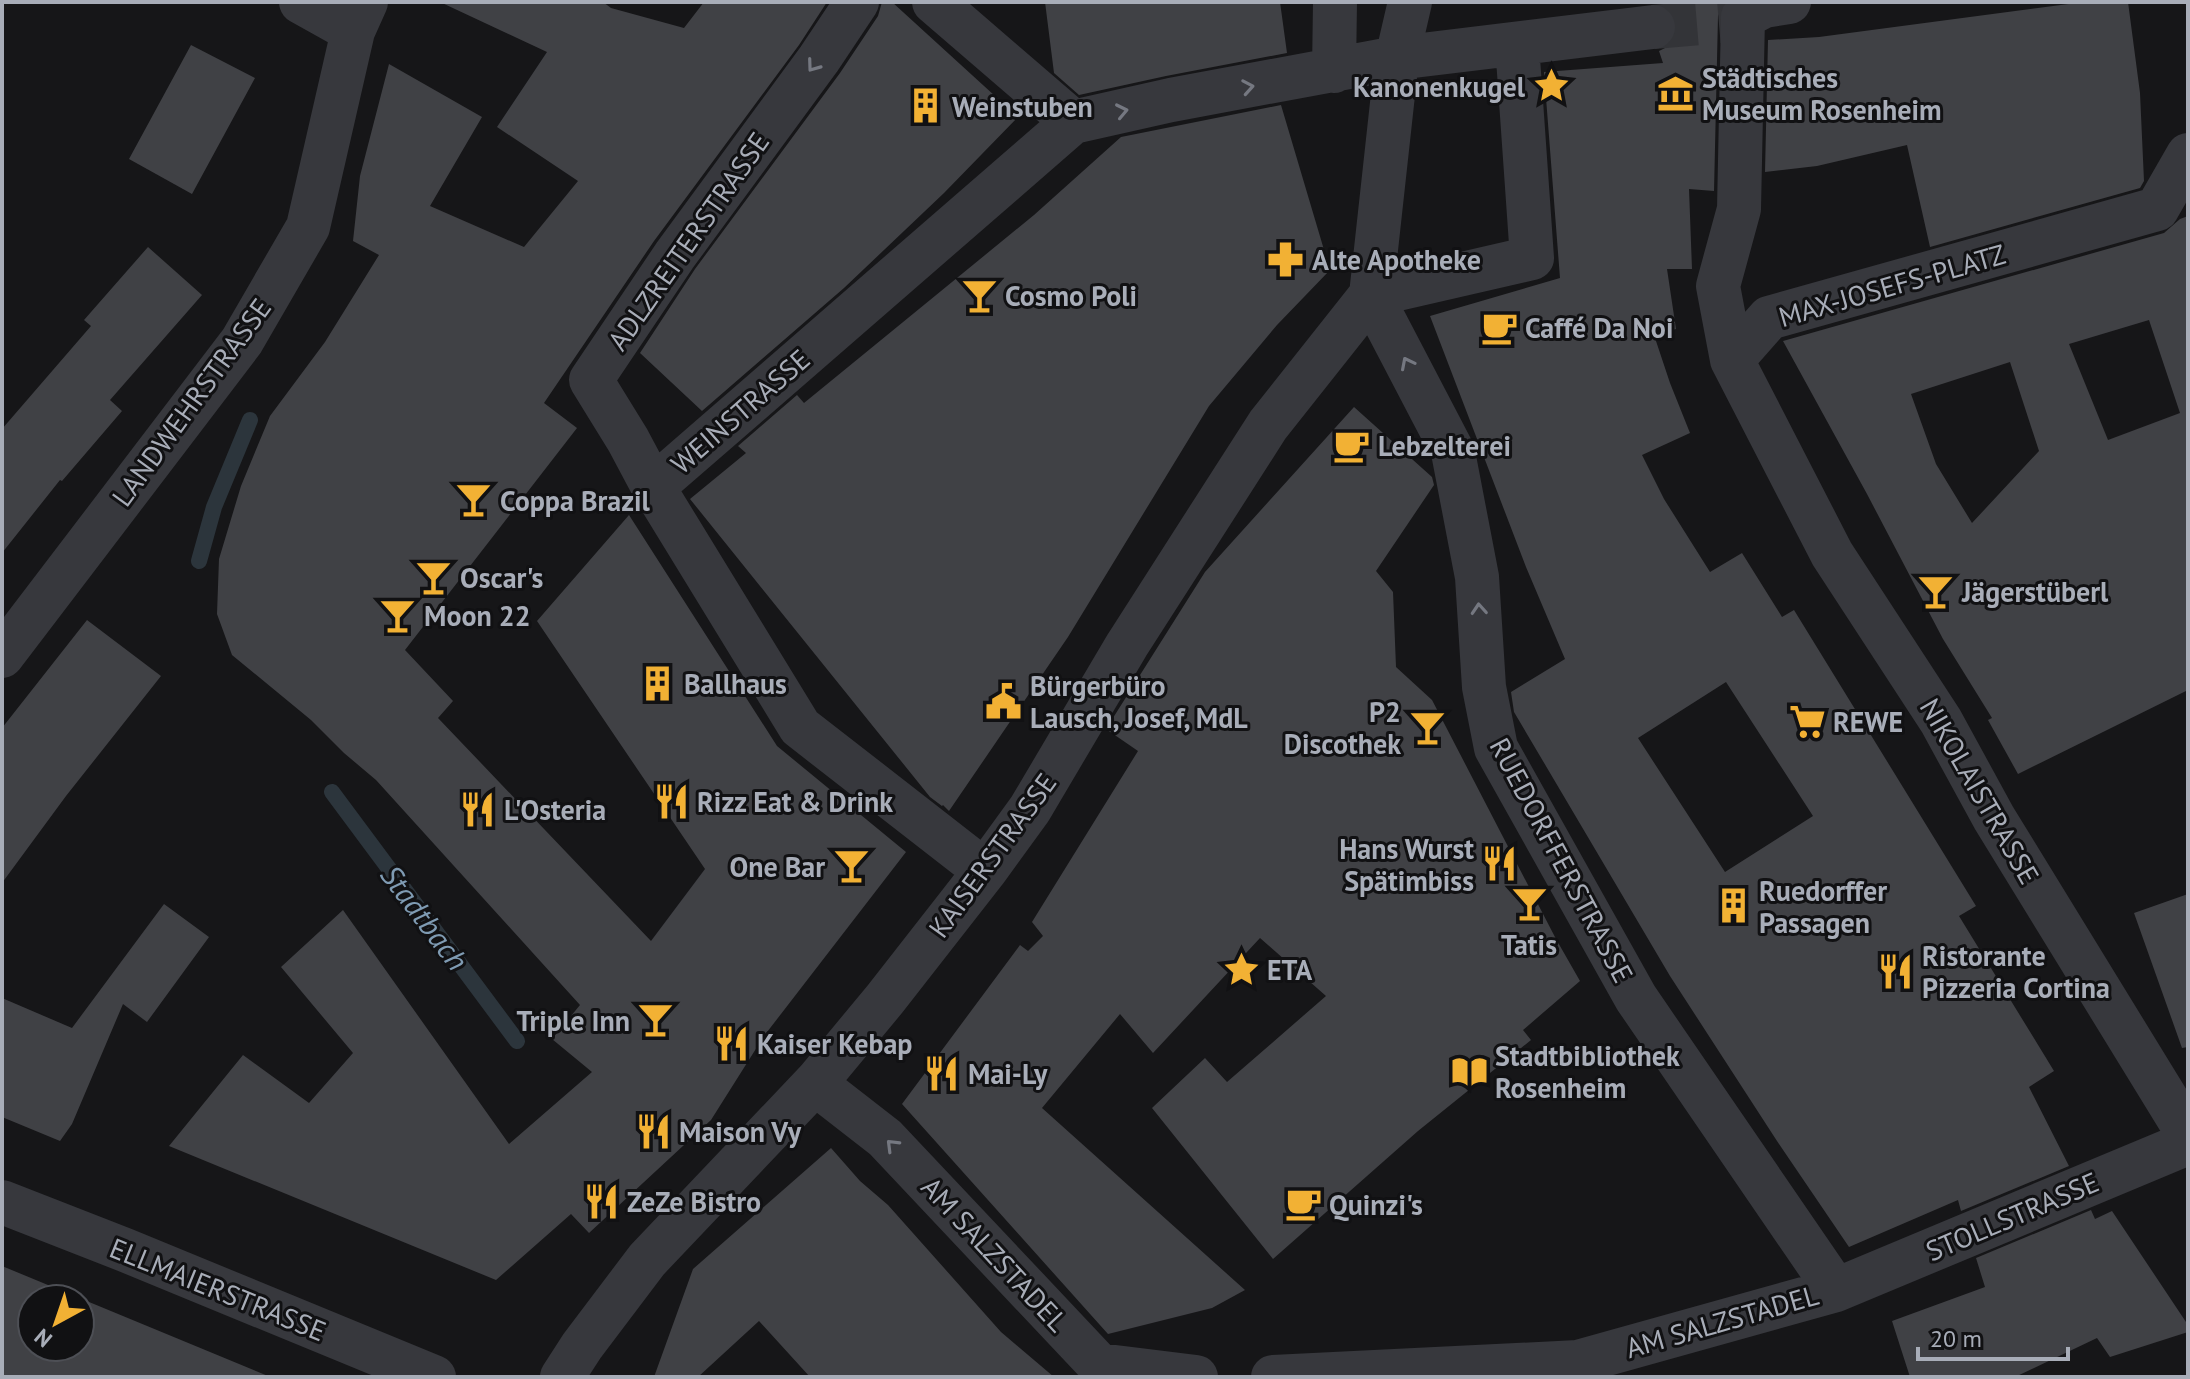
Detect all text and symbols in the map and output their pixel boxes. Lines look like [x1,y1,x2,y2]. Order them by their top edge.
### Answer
one-way arrow [808,58,823,72]
place label: Städtisches Museum Rosenheim [1702,59,1942,128]
place icon: Kanonenkugel [1532,67,1570,105]
place label: Kanonenkugel [1353,68,1526,105]
museum icon: Städtisches Museum Rosenheim [1657,74,1695,112]
one-way arrow [1241,79,1255,96]
building icon: Weinstuben [907,87,945,125]
place label: Weinstuben [952,88,1093,125]
one-way arrow [1114,103,1128,120]
street label: ADLZREITERSTRASSE [599,125,777,357]
street label: MAX-JOSEFS-PLATZ [1774,235,2010,335]
pharmacy icon: Alte Apotheke [1267,240,1305,278]
place label: Alte Apotheke [1312,241,1481,278]
bar icon: Cosmo Poli [960,276,998,314]
place label: Cosmo Poli [1005,277,1137,314]
street label: LANDWEHRSTRASSE [103,290,279,514]
cafe icon: Caffé Da Noi [1480,308,1518,346]
place label: Caffé Da Noi [1525,309,1673,346]
street label: WEINSTRASSE [663,340,817,482]
one-way arrow [1401,356,1416,371]
cafe icon: Lebzelterei [1333,426,1371,464]
place label: Lebzelterei [1378,427,1511,464]
bar icon: Coppa Brazil [455,481,493,519]
place label: Coppa Brazil [500,482,651,519]
bar icon: Oscar's [415,558,453,596]
place label: Oscar's [460,559,543,596]
bar icon: Jägerstüberl [1917,572,1955,610]
place label: Jägerstüberl [1961,573,2109,610]
bar icon: Moon 22 [379,596,417,634]
place label: Moon 22 [424,597,531,634]
one-way arrow [1471,602,1488,615]
building icon: Ballhaus [639,664,677,702]
place label: Ballhaus [684,665,787,702]
place label: Bürgerbüro Lausch, Josef, MdL [1030,667,1248,736]
public building icon: Bürgerbüro Lausch, Josef, MdL [985,682,1023,720]
street label: NIKOLAISTRASSE [1912,691,2048,891]
place label: P2 Discothek [1284,693,1401,762]
supermarket icon: REWE [1788,702,1826,740]
place label: REWE [1833,703,1903,740]
bar icon: P2 Discothek [1408,708,1446,746]
street label: RUEDORFFERSTRASSE [1482,731,1642,989]
street label: KAISERSTRASSE [920,765,1064,945]
restaurant icon: Rizz Eat & Drink [652,782,690,820]
place label: Rizz Eat & Drink [697,783,893,820]
restaurant icon: L'Osteria [459,790,497,828]
place label: L'Osteria [504,791,606,828]
place label: Hans Wurst Spätimbiss [1339,830,1474,899]
restaurant icon: Hans Wurst Spätimbiss [1481,845,1519,883]
bar icon: One Bar [832,847,870,885]
place label: One Bar [729,848,825,885]
water label: Stadtbach [373,856,477,978]
place label: Ruedorffer Passagen [1759,872,1887,941]
bar icon: Tatis [1510,885,1548,923]
building icon: Ruedorffer Passagen [1714,887,1752,925]
place label: Tatis [1501,926,1557,963]
place label: Ristorante Pizzeria Cortina [1922,937,2110,1006]
place icon: ETA [1222,950,1260,988]
place label: ETA [1267,951,1312,988]
restaurant icon: Ristorante Pizzeria Cortina [1877,952,1915,990]
bar icon: Triple Inn [637,1001,675,1039]
place label: Triple Inn [517,1002,630,1039]
restaurant icon: Kaiser Kebap [712,1024,750,1062]
place label: Kaiser Kebap [757,1025,912,1062]
place label: Stadtbibliothek Rosenheim [1495,1037,1680,1106]
library icon: Stadtbibliothek Rosenheim [1450,1052,1488,1090]
restaurant icon: Mai-Ly [923,1054,961,1092]
place label: Mai-Ly [968,1055,1048,1092]
restaurant icon: Maison Vy [634,1112,672,1150]
place label: Maison Vy [679,1113,802,1150]
one-way arrow [887,1140,901,1154]
street label: STOLLSTRASSE [1920,1163,2104,1269]
street label: AM SALZSTADEL [914,1169,1076,1339]
restaurant icon: ZeZe Bistro [582,1182,620,1220]
place label: ZeZe Bistro [627,1183,761,1220]
cafe icon: Quinzi's [1284,1185,1322,1223]
place label: Quinzi's [1329,1186,1423,1223]
street label: ELLMAIERSTRASSE [105,1229,331,1349]
street label: AM SALZSTADEL [1621,1276,1823,1366]
north arrow [16,1283,96,1363]
scale bar [1918,1311,2068,1361]
text: N [29,1323,58,1354]
text: 20 m [1930,1323,1982,1354]

